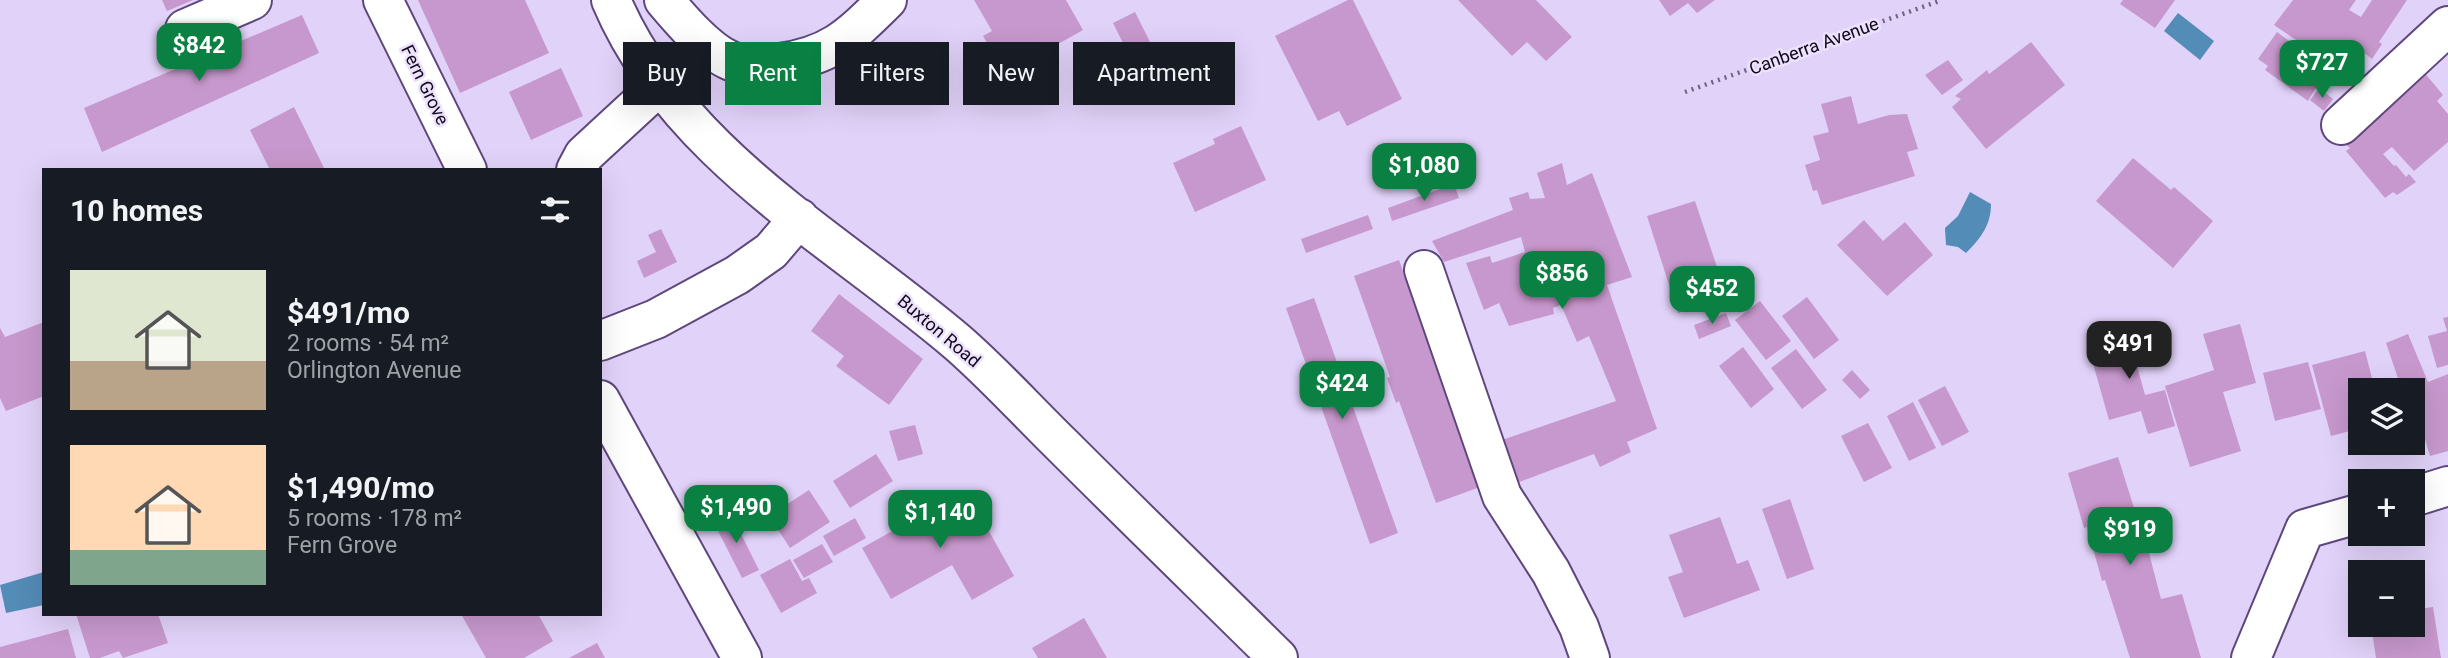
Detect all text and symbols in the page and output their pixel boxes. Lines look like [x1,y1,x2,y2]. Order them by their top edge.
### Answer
street label: Canberra Avenue [1746,12,1881,79]
pin: $842 [158,24,240,83]
text: $842 [173,32,225,59]
street label: Fern Grove [397,41,454,128]
pin: $727 [2281,41,2363,100]
chip: Buy [623,42,711,105]
chip: Rent [725,42,821,105]
chip: Filters [835,42,949,105]
chip: New [963,42,1059,105]
chip: Apartment [1073,42,1235,105]
text: $727 [2296,49,2348,76]
pin: $1,080 [1367,144,1481,203]
text: $1,080 [1388,152,1460,179]
icon: filters [536,191,574,229]
text: 10 homes [70,193,203,228]
pin: $856 [1521,252,1603,311]
text: $856 [1536,260,1588,287]
pin: $452 [1671,266,1753,326]
text: $452 [1686,275,1738,302]
street label: Buxton Road [894,290,985,371]
text: $491/mo [287,295,410,330]
icon: home [126,298,210,382]
pin: $491 [2088,322,2170,381]
text: 2 rooms · 54 m² [287,330,449,357]
text: $491 [2103,330,2155,357]
text: Orlington Avenue [287,357,461,384]
pin: $424 [1301,362,1383,421]
text: $424 [1316,370,1368,397]
map controls [2348,378,2425,637]
button: layers [2348,378,2425,455]
button: + [2348,469,2425,546]
text: $1,490/mo [287,470,435,505]
icon: home [126,473,210,557]
pin: $1,490 [679,486,793,545]
pin: $1,140 [883,490,997,550]
text: $1,490 [700,494,772,521]
text: $1,140 [904,499,976,526]
text: 5 rooms · 178 m² [287,505,462,532]
pin: $919 [2089,508,2171,567]
text: $919 [2104,516,2156,543]
text: Fern Grove [287,532,397,559]
button: − [2348,560,2425,637]

